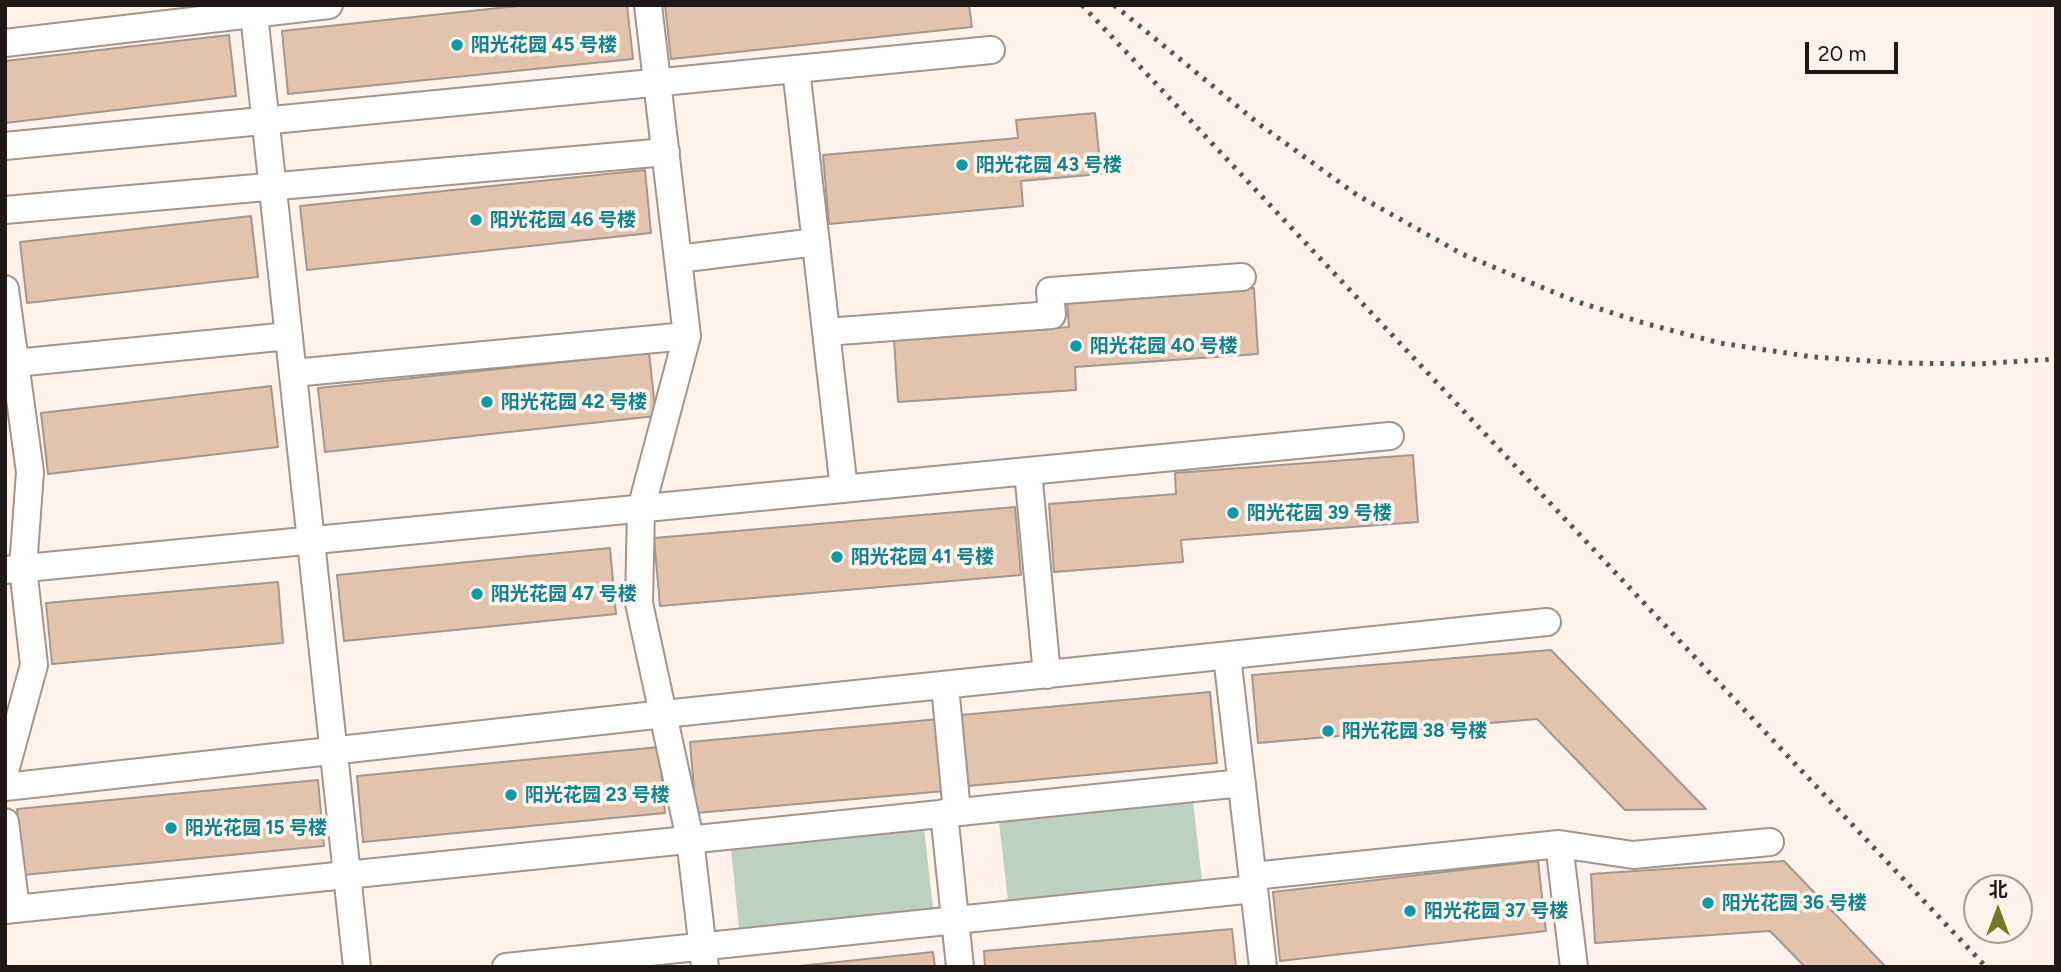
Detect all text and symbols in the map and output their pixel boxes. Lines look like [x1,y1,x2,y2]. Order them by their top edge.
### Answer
scale bar [1809,28,1902,72]
place label: 阳光花园 45 号楼 [471,34,617,56]
marker: 阳光花园 45 号楼 [449,37,465,53]
text: 20 m [1818,41,1866,66]
place label: 阳光花园 43 号楼 [976,154,1122,176]
marker: 阳光花园 43 号楼 [954,157,970,173]
place label: 阳光花园 46 号楼 [490,209,636,231]
marker: 阳光花园 46 号楼 [468,212,484,228]
place label: 阳光花园 40 号楼 [1090,335,1237,357]
marker: 阳光花园 40 号楼 [1068,338,1084,354]
place label: 阳光花园 42 号楼 [501,391,647,413]
marker: 阳光花园 42 号楼 [479,394,495,410]
place label: 阳光花园 39 号楼 [1247,502,1392,524]
marker: 阳光花园 39 号楼 [1225,505,1241,521]
place label: 阳光花园 41 号楼 [851,546,994,568]
marker: 阳光花园 41 号楼 [829,549,845,565]
place label: 阳光花园 47 号楼 [491,583,637,605]
marker: 阳光花园 47 号楼 [469,586,485,602]
place label: 阳光花园 38 号楼 [1342,720,1487,742]
marker: 阳光花园 38 号楼 [1320,723,1336,739]
place label: 阳光花园 23 号楼 [525,784,670,806]
marker: 阳光花园 23 号楼 [503,787,519,803]
place label: 阳光花园 15 号楼 [185,817,327,839]
marker: 阳光花园 15 号楼 [163,820,179,836]
north arrow [1963,874,2033,944]
text: 北 [1988,878,2008,901]
place label: 阳光花园 36 号楼 [1722,892,1867,914]
marker: 阳光花园 36 号楼 [1700,895,1716,911]
place label: 阳光花园 37 号楼 [1424,900,1568,922]
marker: 阳光花园 37 号楼 [1402,903,1418,919]

